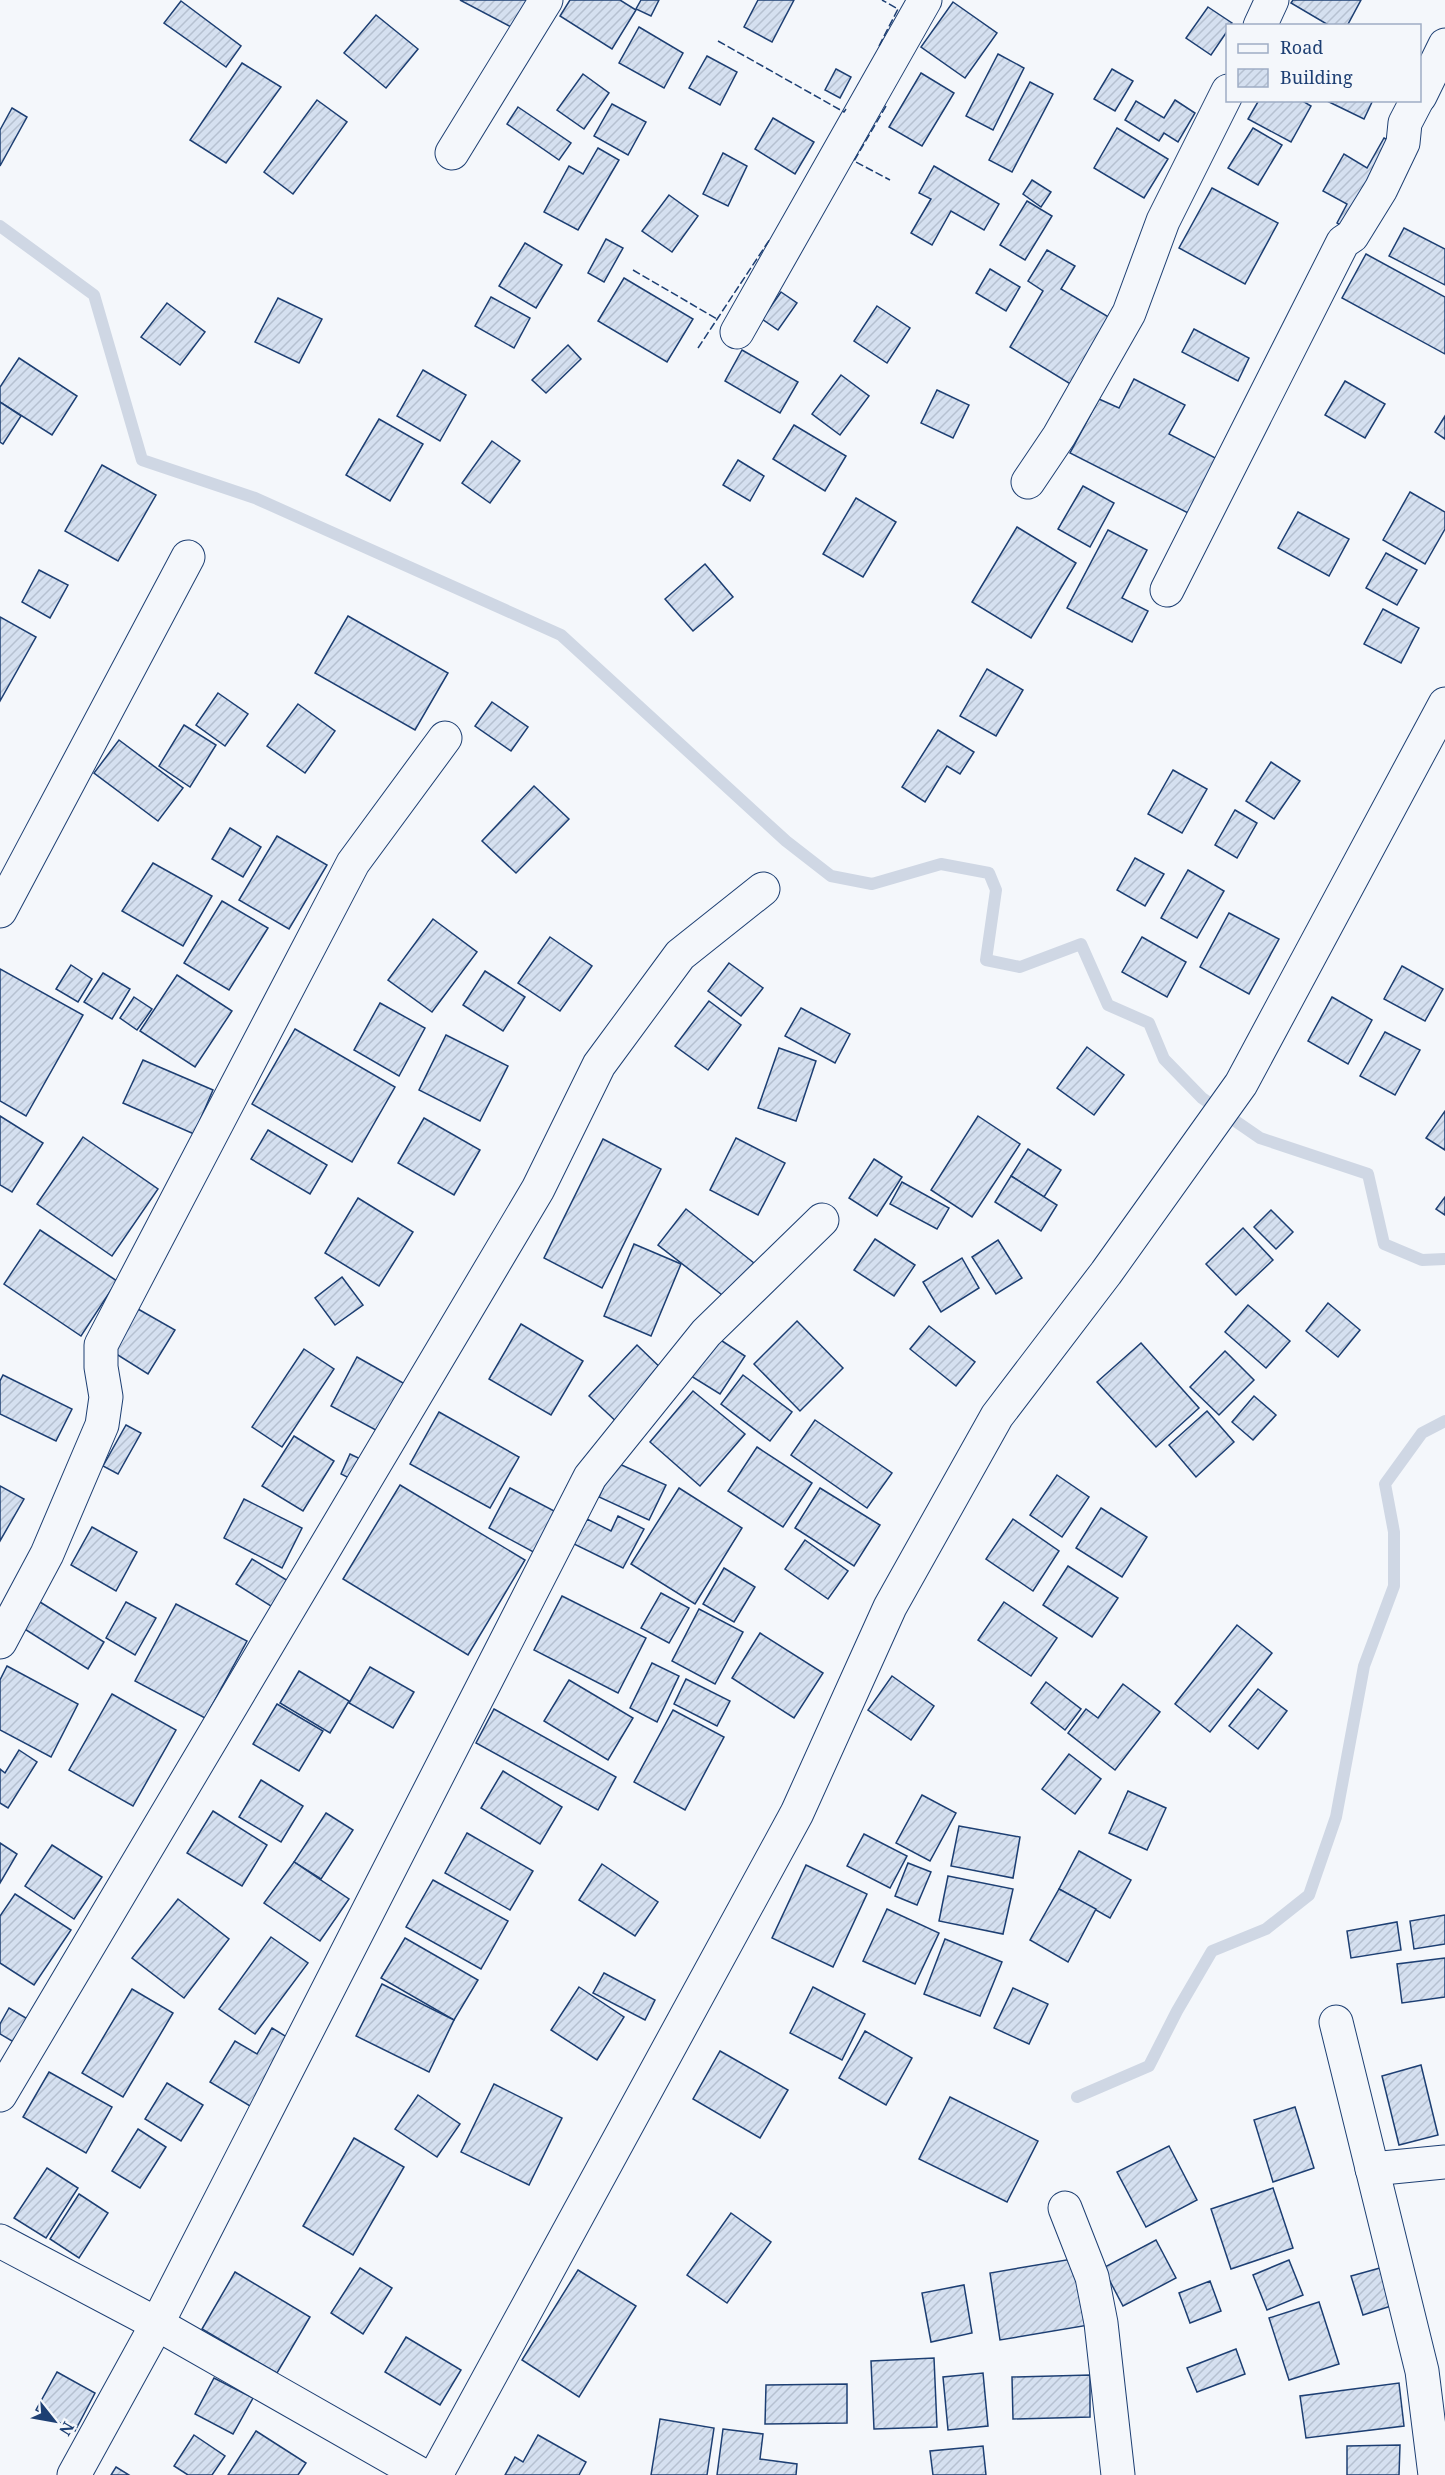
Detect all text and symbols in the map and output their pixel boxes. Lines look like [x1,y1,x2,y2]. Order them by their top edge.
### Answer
legend [1226,24,1421,102]
text: Road [1280,35,1323,59]
text: Building [1280,65,1353,89]
north arrow [24,2391,84,2451]
text: N [54,2418,80,2440]

